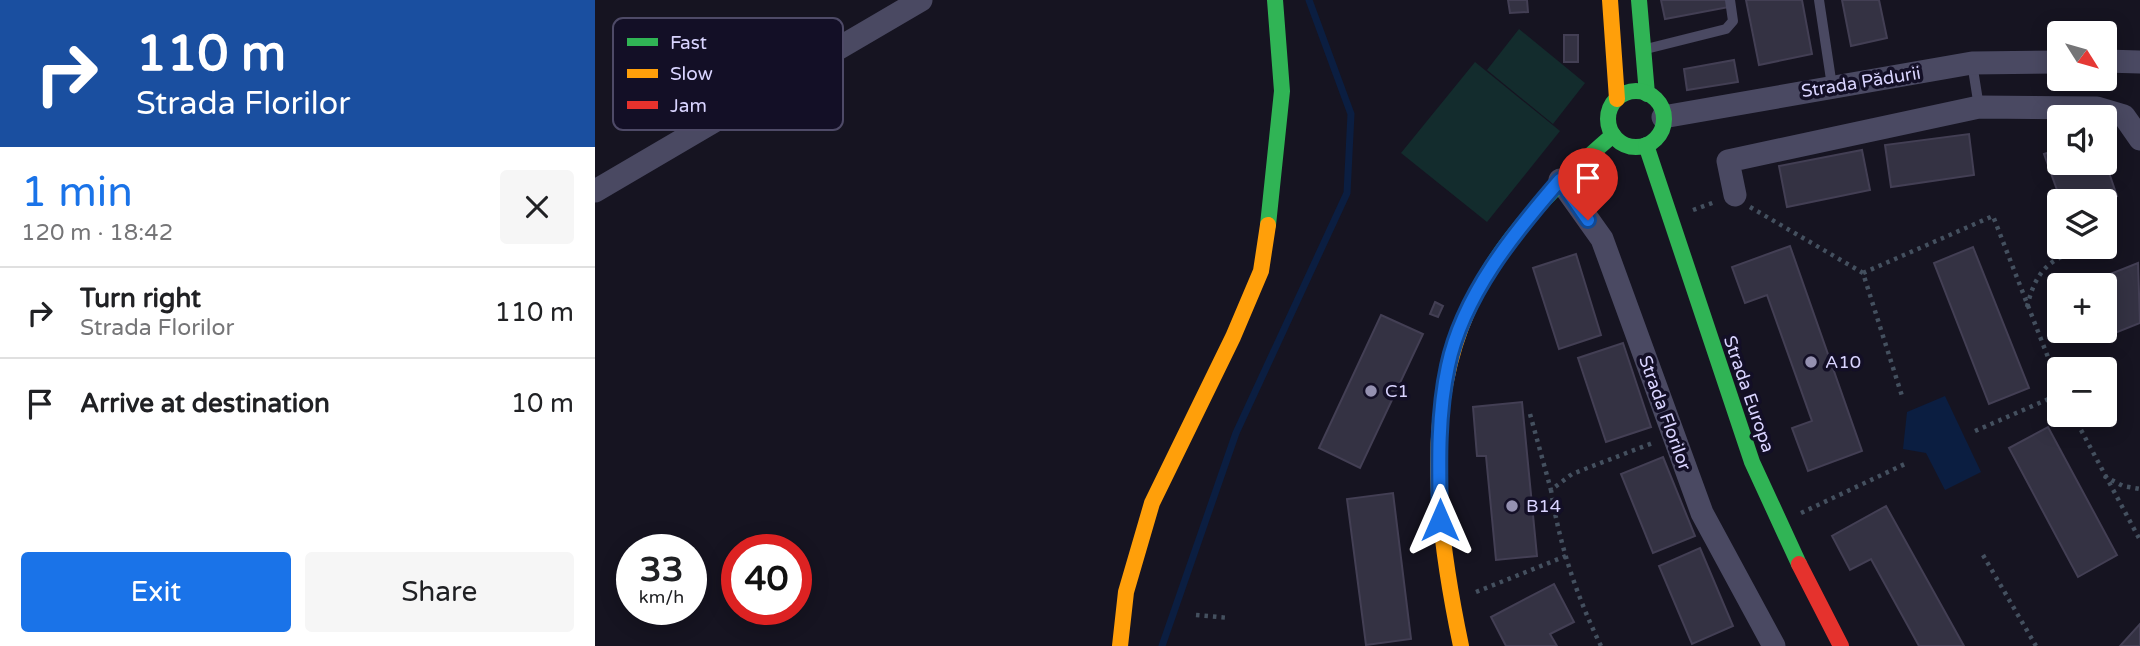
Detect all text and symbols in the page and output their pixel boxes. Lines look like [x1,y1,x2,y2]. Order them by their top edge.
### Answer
legend [613,18,843,130]
north arrow [2047,21,2117,91]
map controls [2047,21,2117,427]
text: 110 m [136,25,286,84]
icon: right [21,28,112,119]
text: Fast [670,32,707,54]
street label: Strada Pădurii [1800,62,1922,102]
text: Slow [670,63,713,85]
text: Strada Florilor [136,85,351,123]
text: Jam [670,95,707,117]
button: sound [2047,105,2117,175]
pin [1558,148,1618,220]
icon: arrive [1569,159,1607,197]
text: 1 min [21,167,133,218]
button: close [500,170,574,244]
button: layers [2047,189,2117,259]
text: 120 m · 18:42 [21,219,173,247]
button: + [2047,273,2117,343]
text: Turn right [80,283,201,314]
icon: right [21,294,59,332]
text: 110 m [494,297,574,328]
text: Strada Florilor [80,314,234,342]
street label: Strada Europa [1719,333,1779,455]
place label: A10 [1825,351,1861,373]
street label: Strada Florilor [1634,353,1696,474]
marker: A10 [1803,354,1819,370]
button: − [2047,357,2117,427]
place label: C1 [1385,380,1409,402]
marker: C1 [1363,383,1379,399]
icon: arrive [21,385,59,423]
text: Arrive at destination [80,388,330,419]
text: 10 m [511,388,574,419]
position arrow [1403,483,1477,557]
place label: B14 [1526,495,1561,517]
marker: B14 [1504,498,1520,514]
speed limit sign: 40 [721,534,812,625]
text: 33 [640,549,683,591]
button: Exit [21,552,291,632]
button: Share [305,552,574,632]
text: km/h [639,586,684,608]

